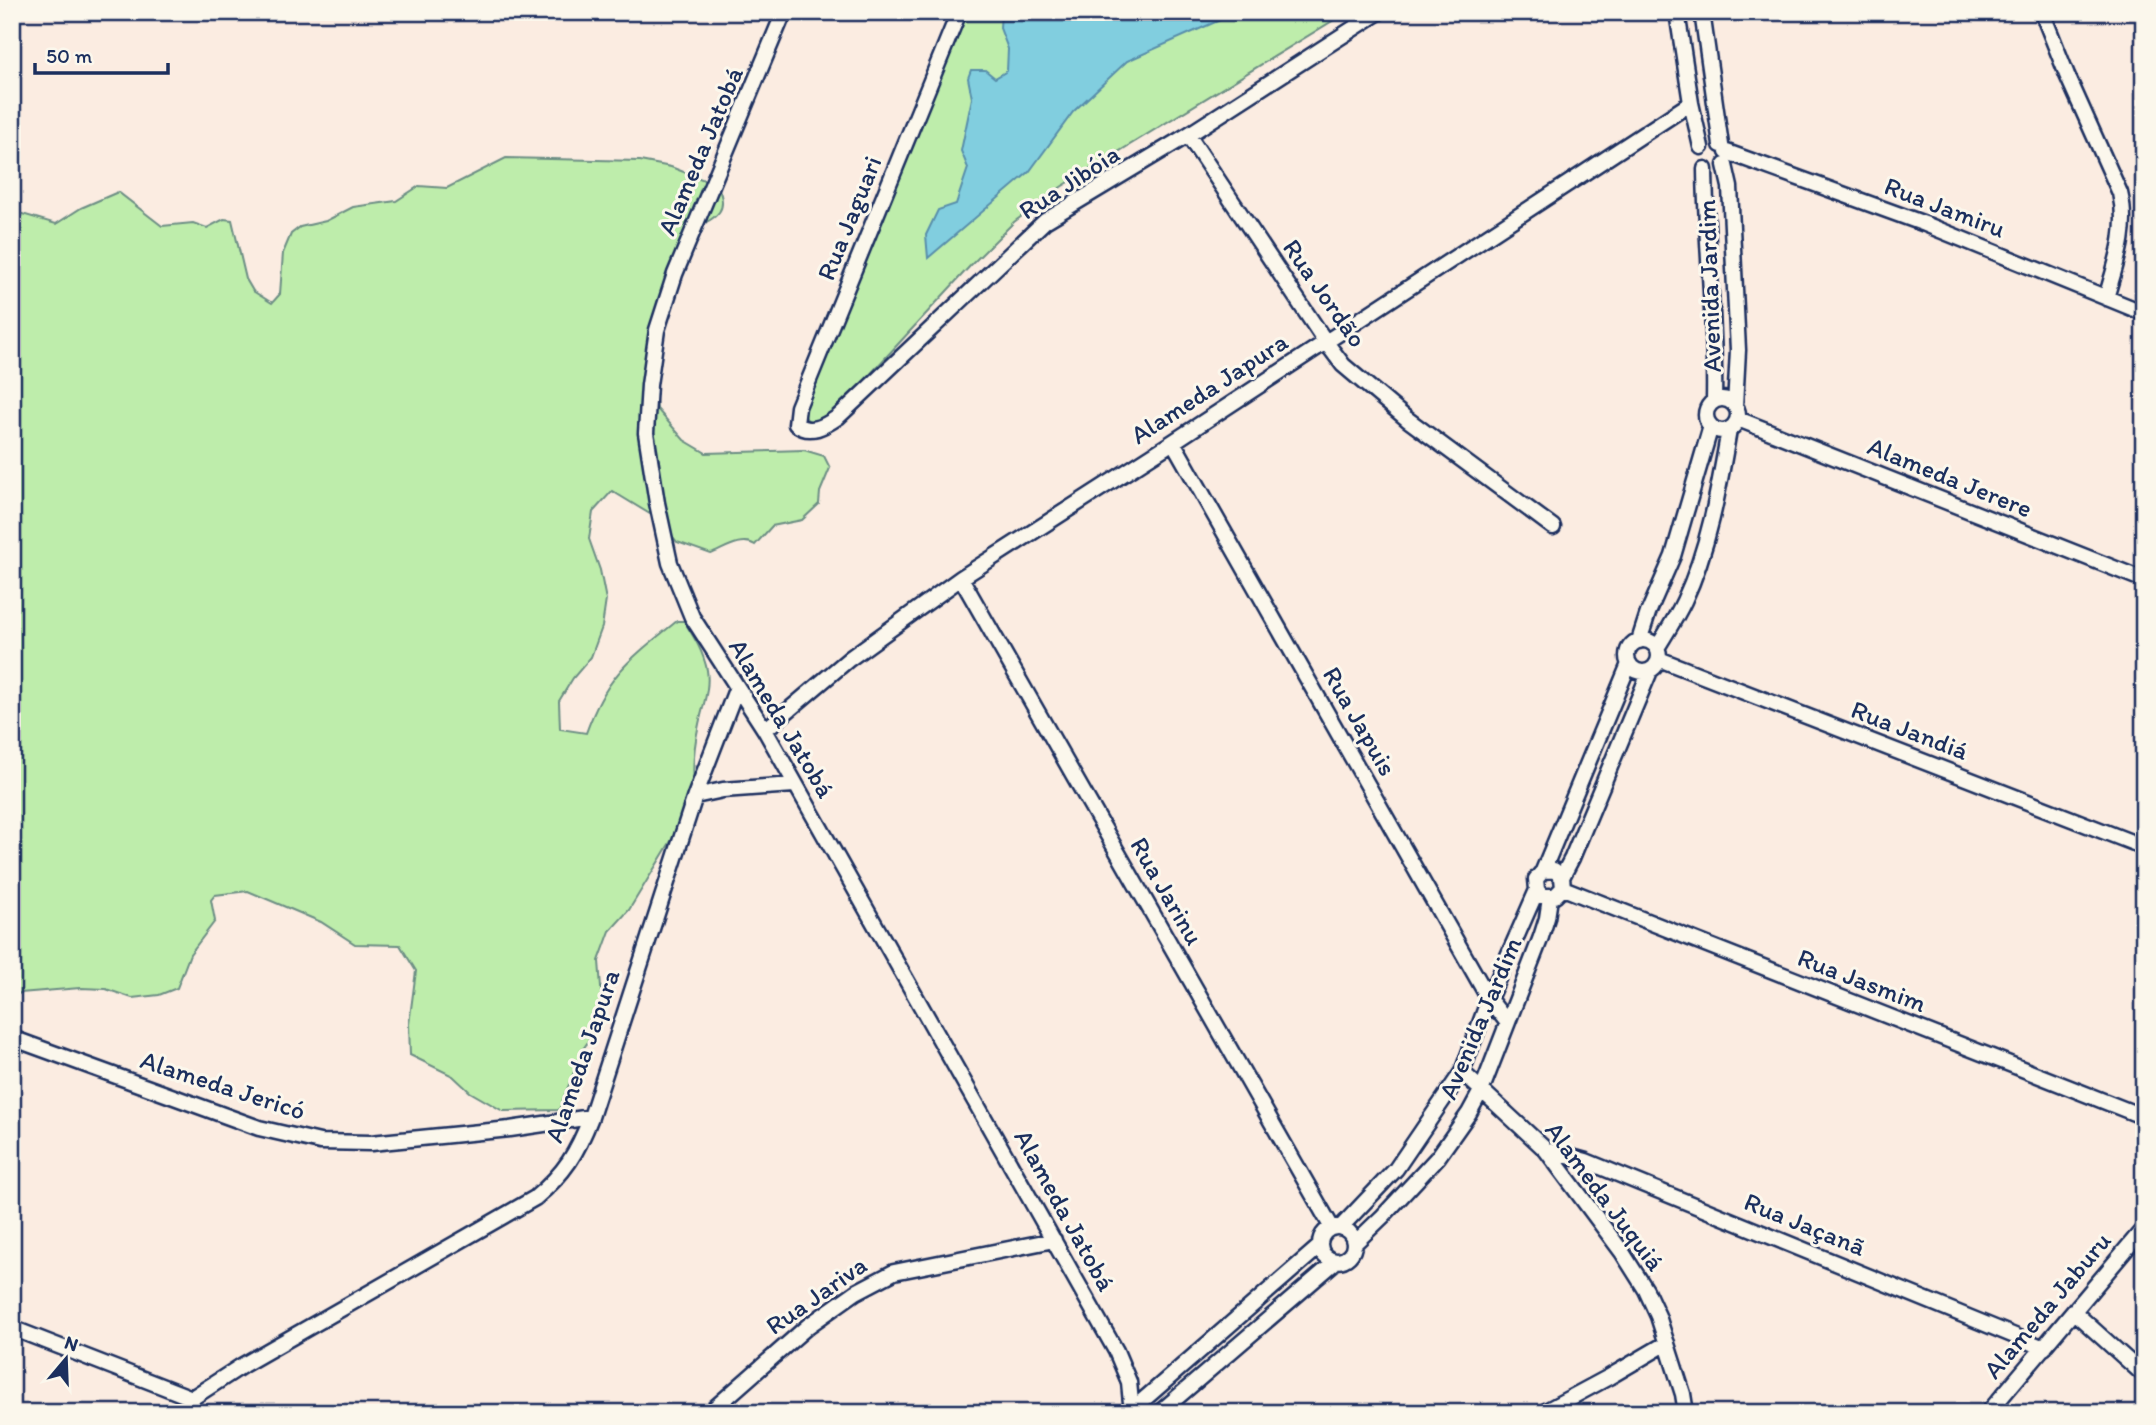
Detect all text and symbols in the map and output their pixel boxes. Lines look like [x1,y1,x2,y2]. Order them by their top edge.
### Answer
scale bar [35,32,168,76]
text: 50 m [46,43,93,68]
street label: Alameda Jatobá [650,62,750,240]
street label: Rua Jibóia [1013,138,1126,226]
street label: Rua Jaguari [810,151,888,285]
street label: Rua Jamiru [1880,169,2010,245]
street label: Avenida Jardim [1690,199,1728,373]
street label: Rua Jordão [1276,233,1374,353]
street label: Alameda Japura [1124,325,1294,451]
street label: Alameda Jerere [1863,429,2037,525]
street label: Alameda Jatobá [722,633,842,804]
street label: Rua Japuis [1316,661,1404,781]
street label: Rua Jandiá [1847,693,1974,767]
street label: Rua Jarinu [1123,831,1211,951]
street label: Avenida Jardim [1431,932,1529,1104]
street label: Rua Jasmim [1793,941,1931,1019]
street label: Alameda Japura [537,965,627,1147]
street label: Alameda Jericó [136,1043,310,1127]
street label: Alameda Juquiá [1538,1115,1672,1277]
street label: Alameda Jatobá [1007,1124,1123,1297]
street label: Rua Jaçanã [1740,1185,1871,1263]
street label: Alameda Jaburu [1976,1225,2118,1385]
street label: Rua Jariva [759,1249,873,1341]
north arrow [32,1324,102,1394]
text: N [62,1330,81,1356]

